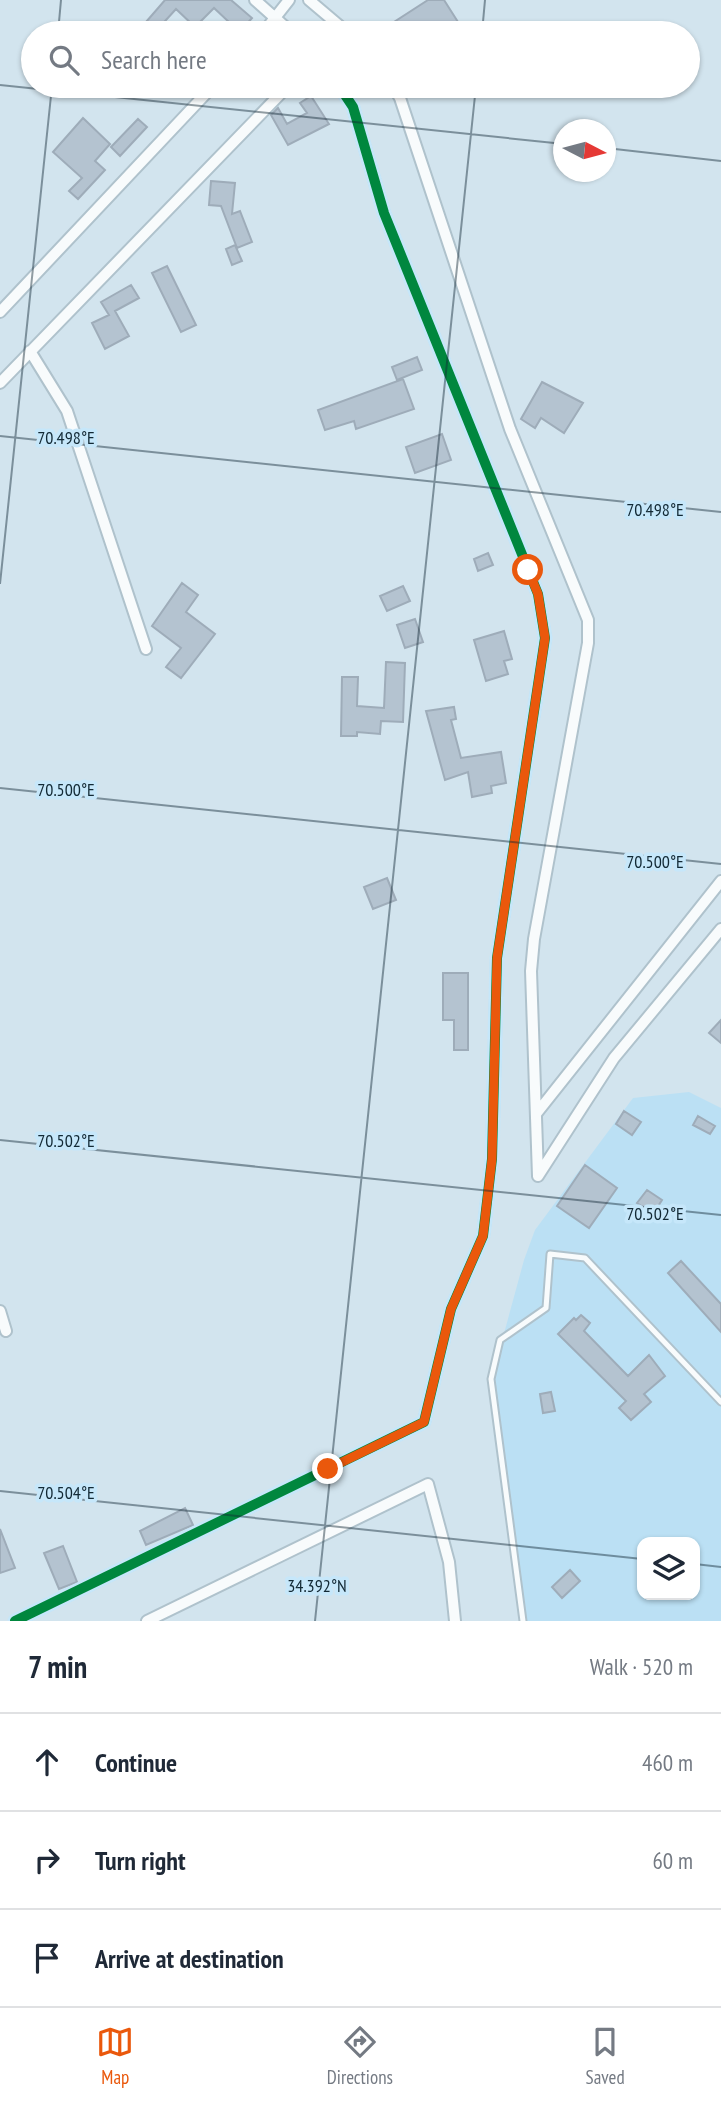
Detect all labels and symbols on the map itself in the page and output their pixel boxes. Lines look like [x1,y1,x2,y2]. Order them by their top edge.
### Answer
north arrow [553,119,616,182]
text: 70.498°E [37,426,95,449]
text: 70.498°E [626,498,684,521]
route start [512,554,543,585]
text: 70.500°E [37,778,95,801]
text: 70.500°E [626,850,684,873]
text: 70.502°E [37,1129,95,1152]
text: 70.502°E [626,1202,684,1225]
route end [312,1453,343,1484]
text: 70.504°E [37,1481,95,1504]
text: 34.392°N [287,1574,347,1597]

